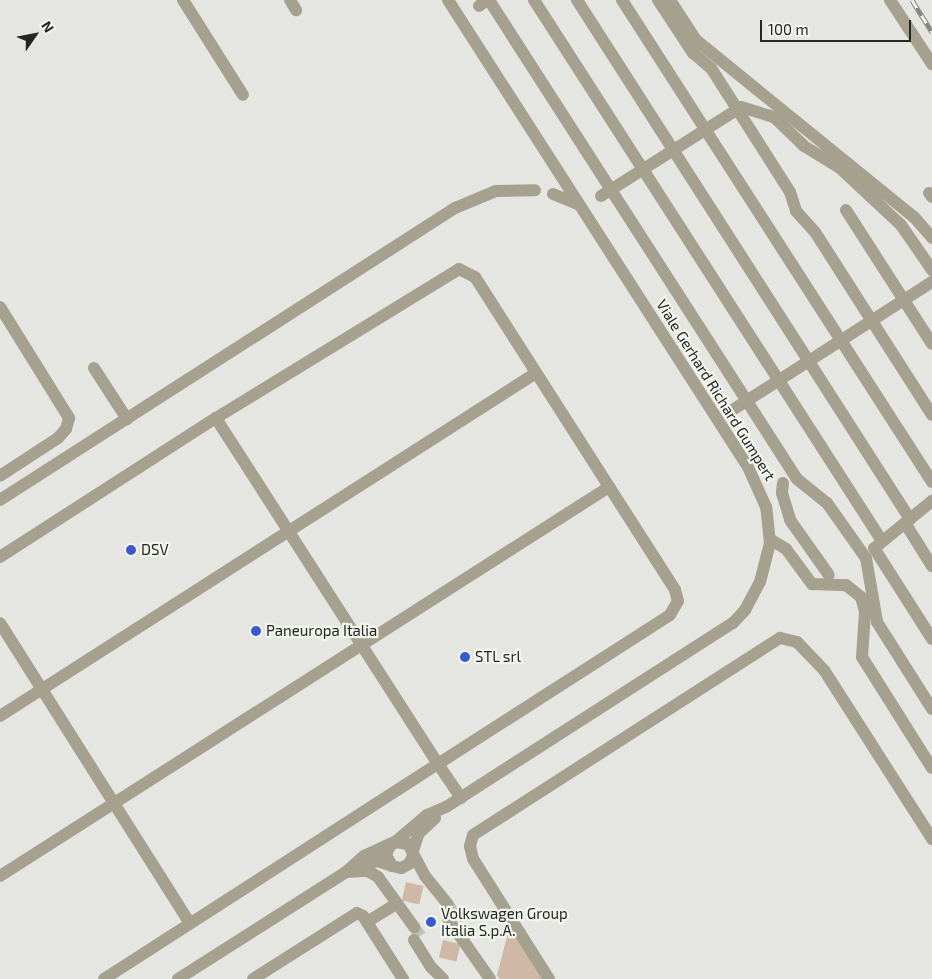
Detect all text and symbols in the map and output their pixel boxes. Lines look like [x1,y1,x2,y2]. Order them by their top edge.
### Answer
north arrow [10,10,60,60]
scale bar [762,10,913,42]
text: N [38,18,58,35]
text: 100 m [768,20,809,38]
street label: Viale Gerhard Richard Gumpert [653,296,779,484]
place label: DSV [141,541,169,559]
marker: DSV [125,544,137,556]
place label: Paneuropa Italia [266,622,377,640]
marker: Paneuropa Italia [250,625,262,637]
place label: STL srl [475,648,521,666]
marker: STL srl [459,651,471,663]
place label: Volkswagen Group Italia S.p.A. [441,904,568,939]
marker: Volkswagen Group Italia S.p.A. [425,916,437,928]

